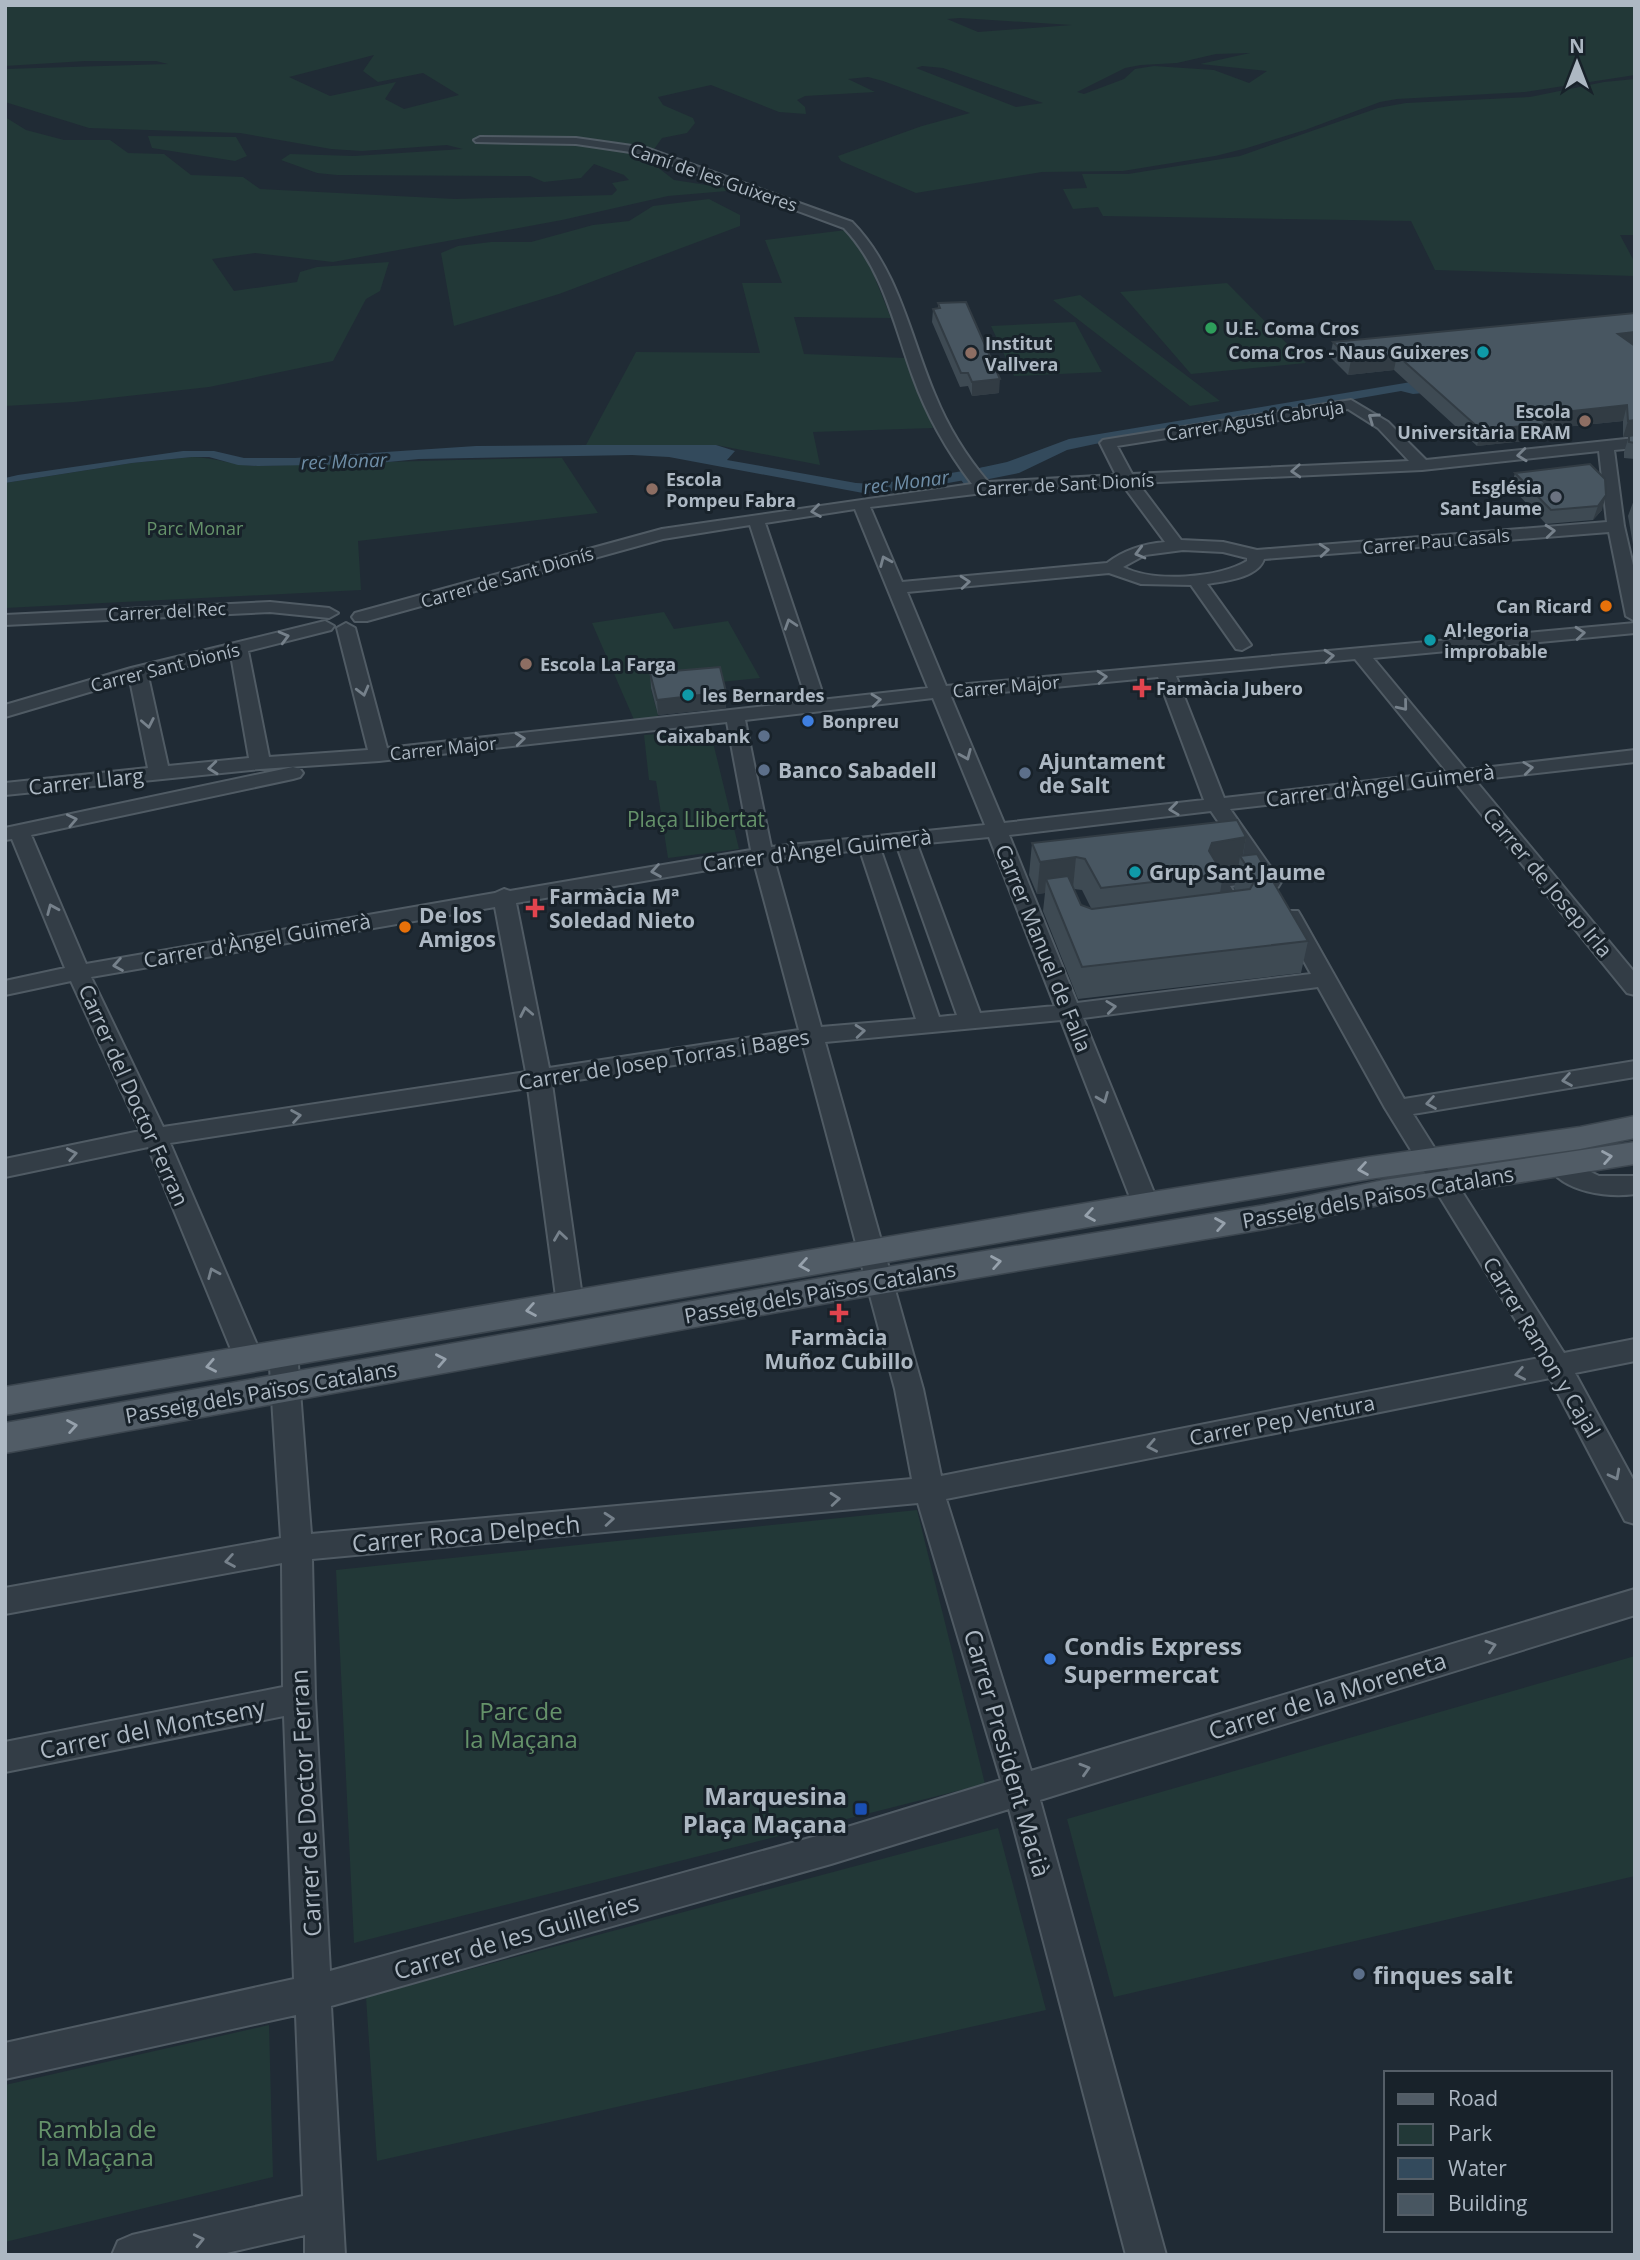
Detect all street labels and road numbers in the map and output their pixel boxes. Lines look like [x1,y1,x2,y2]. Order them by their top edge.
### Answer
street label: Camí de les Guixeres [627,137,801,217]
street label: Carrer Agustí Cabruja [1164,394,1346,446]
street label: Carrer de Sant Dionís [975,467,1155,501]
street label: Carrer Pau Casals [1361,523,1511,559]
street label: Carrer de Sant Dionís [418,541,596,613]
street label: Carrer del Rec [107,596,227,626]
street label: Carrer Sant Dionís [88,637,242,697]
street label: Carrer Major [952,669,1061,703]
street label: Carrer Major [388,730,498,766]
street label: Carrer d'Àngel Guimerà [1264,757,1496,813]
street label: Carrer Llarg [27,761,145,801]
street label: Carrer de Josep Irla [1477,801,1619,963]
street label: Carrer d'Àngel Guimerà [701,822,933,878]
street label: Carrer Manuel de Falla [990,840,1098,1056]
street label: Carrer d'Àngel Guimerà [141,906,373,974]
street label: Carrer del Doctor Ferran [72,980,196,1210]
street label: Carrer de Josep Torras i Bages [517,1022,811,1096]
street label: Passeig dels Països Catalans [1240,1159,1516,1235]
street label: Carrer Ramon y Cajal [1477,1251,1607,1443]
street label: Passeig dels Països Catalans [682,1254,958,1330]
street label: Passeig dels Països Catalans [123,1354,399,1430]
street label: Carrer Pep Ventura [1187,1388,1377,1452]
street label: Carrer Roca Delpech [350,1507,582,1559]
street label: Carrer President Macià [957,1625,1059,1881]
street label: Carrer de la Moreneta [1204,1643,1450,1747]
street label: Carrer de Doctor Ferran [282,1668,328,1938]
street label: Carrer del Montseny [36,1690,268,1766]
street label: Carrer de les Guilleries [389,1885,643,1987]

